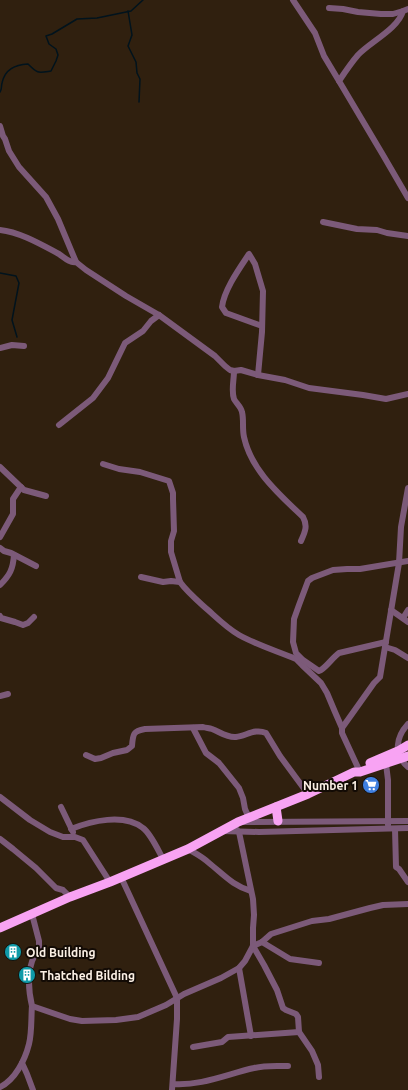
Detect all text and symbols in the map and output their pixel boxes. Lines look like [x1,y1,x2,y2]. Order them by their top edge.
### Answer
supermarket icon: Number 1 [361,775,381,795]
place label: Number 1 [303,779,358,792]
building icon: Old Building [3,942,23,962]
place label: Old Building [26,946,96,959]
building icon: Thatched Bilding [17,965,37,985]
place label: Thatched Bilding [40,969,135,982]

